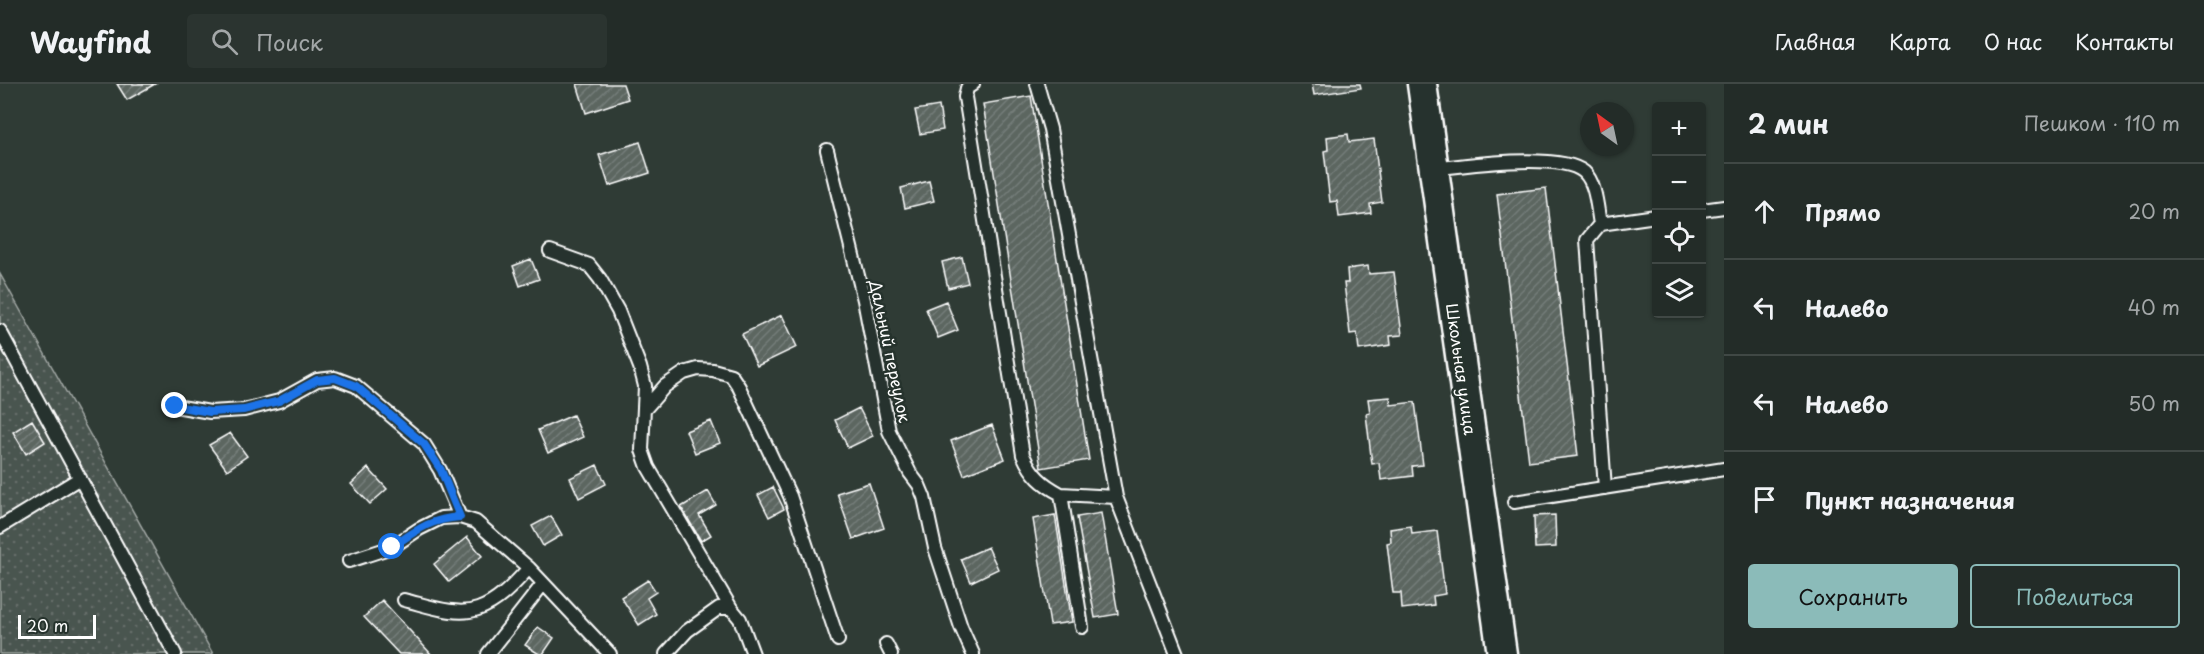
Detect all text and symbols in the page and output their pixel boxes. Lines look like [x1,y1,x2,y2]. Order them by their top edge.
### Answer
search box [187,14,607,68]
text: Wayfind [30,20,151,63]
icon: search [208,25,241,58]
text: Поиск [256,25,323,58]
text: Главная [1775,25,1856,57]
text: Карта [1889,25,1951,57]
text: О нас [1984,25,2042,57]
text: Контакты [2075,25,2174,57]
north arrow [1580,102,1634,156]
map controls [1652,102,1706,318]
button: + [1652,102,1706,156]
text: 2 мин [1748,104,1829,143]
text: Пешком · 110 m [2024,108,2180,138]
button: − [1652,156,1706,210]
icon: ahead [1748,195,1781,228]
text: Прямо [1805,195,1880,228]
text: 20 m [2128,196,2180,226]
button: locate [1652,210,1706,264]
button: layers [1652,264,1706,318]
street label: Дальний переулок [864,277,918,425]
icon: left [1748,291,1781,324]
text: Налево [1805,291,1888,324]
text: 40 m [2128,292,2180,322]
street label: Школьная улица [1441,302,1483,436]
icon: left [1748,387,1781,420]
text: Налево [1805,387,1888,420]
text: 50 m [2128,388,2180,418]
route end [161,392,187,418]
icon: arrive [1748,483,1781,516]
text: Пункт назначения [1805,483,2015,516]
route start [378,533,404,559]
button: Сохранить [1748,564,1958,628]
button: Поделиться [1970,564,2180,628]
scale bar [18,612,96,640]
text: 20 m [27,613,68,637]

